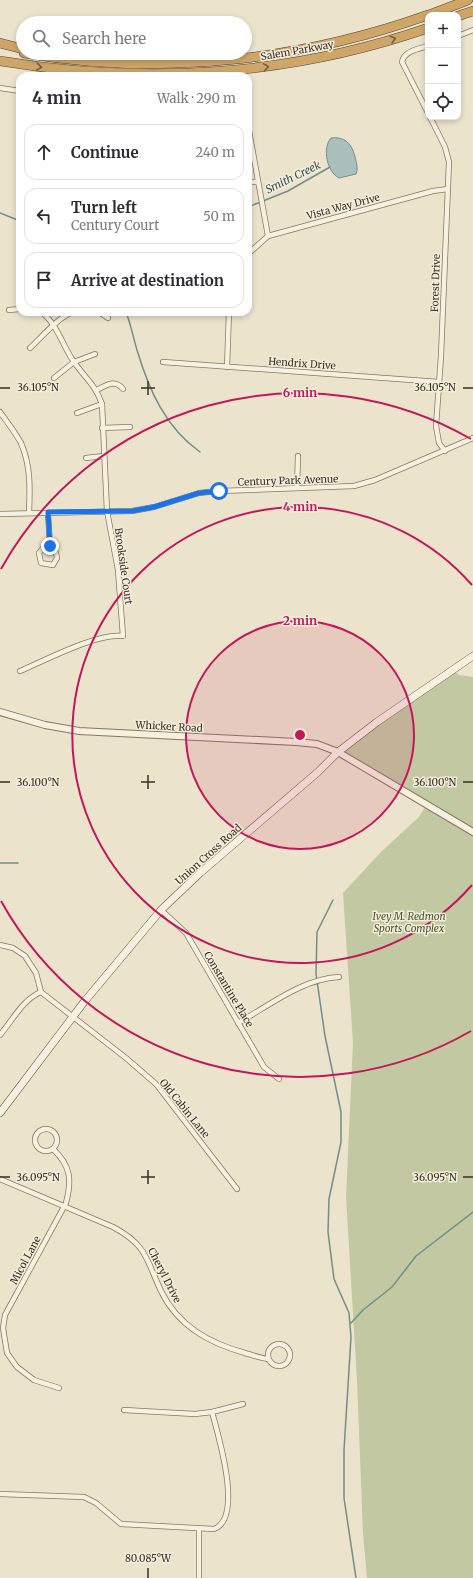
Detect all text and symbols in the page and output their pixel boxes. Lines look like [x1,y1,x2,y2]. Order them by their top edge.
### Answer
map controls [425,12,461,120]
button: + [425,12,461,48]
search box [16,16,252,60]
icon: search [30,27,52,49]
text: Search here [62,29,146,48]
one-way arrow [389,35,396,44]
street label: Salem Parkway [260,38,335,63]
button: − [425,48,461,84]
one-way arrow [35,62,42,71]
one-way arrow [263,63,269,72]
button: locate [425,84,461,120]
text: 4 min [32,87,81,109]
text: Walk · 290 m [157,90,236,107]
icon: ahead [33,141,55,163]
text: Continue [71,143,139,162]
text: 240 m [195,144,235,161]
water label: Smith Creek [263,158,323,196]
street label: Vista Way Drive [304,190,381,223]
text: Turn left [71,198,137,217]
icon: left [33,205,55,227]
text: 50 m [203,208,235,225]
text: Century Court [71,217,159,234]
street label: Forest Drive [428,254,443,312]
icon: arrive [33,269,55,291]
text: Arrive at destination [71,271,224,290]
street label: Hendrix Drive [268,355,336,372]
text: 36.105°N [17,381,59,394]
text: 36.105°N [414,381,456,394]
text: 6 min [283,385,317,400]
street label: Century Park Avenue [237,472,339,489]
route start [210,482,228,500]
text: 4 min [283,499,317,514]
street label: Brookside Court [112,527,135,605]
route end [41,537,59,555]
text: 2 min [283,613,317,628]
street label: Whicker Road [134,718,203,735]
centre of rings [293,728,307,742]
text: 36.100°N [17,776,60,789]
text: 36.100°N [414,776,457,789]
street label: Union Cross Road [172,821,244,888]
park label: Ivey M. Redmon Sports Complex [373,910,445,935]
street label: Constantine Place [201,949,256,1029]
street label: Old Cabin Lane [157,1076,212,1141]
text: 36.095°N [16,1171,60,1184]
text: 36.095°N [413,1171,457,1184]
street label: Micol Lane [7,1234,44,1287]
street label: Cheryl Drive [145,1246,184,1305]
text: 80.085°W [125,1552,172,1565]

